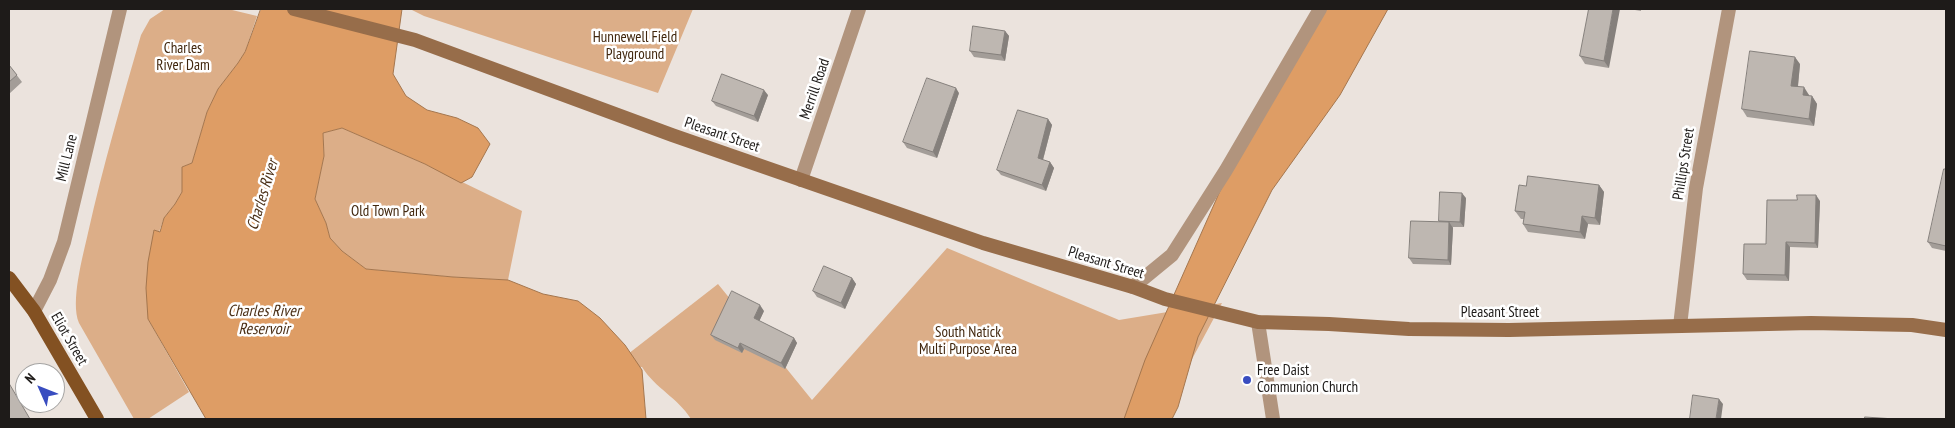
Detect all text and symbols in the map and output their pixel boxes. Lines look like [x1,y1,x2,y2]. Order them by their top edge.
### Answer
park label: Hunnewell Field Playground [593,29,677,64]
park label: Charles River Dam [156,40,210,75]
street label: Merrill Road [796,56,834,122]
street label: Pleasant Street [682,114,762,156]
street label: Phillips Street [1669,127,1699,201]
street label: Mill Lane [52,133,82,183]
water label: Charles River [243,157,283,233]
park label: Old Town Park [351,203,425,221]
street label: Pleasant Street [1066,243,1146,283]
water label: Charles River Reservoir [228,301,300,339]
street label: Pleasant Street [1461,304,1539,322]
street label: Eliot Street [47,309,91,369]
park label: South Natick Multi Purpose Area [919,324,1017,359]
place label: Free Daist Communion Church [1257,362,1358,397]
north arrow [15,363,65,413]
text: N [21,369,39,387]
marker: Free Daist Communion Church [1241,374,1253,386]

